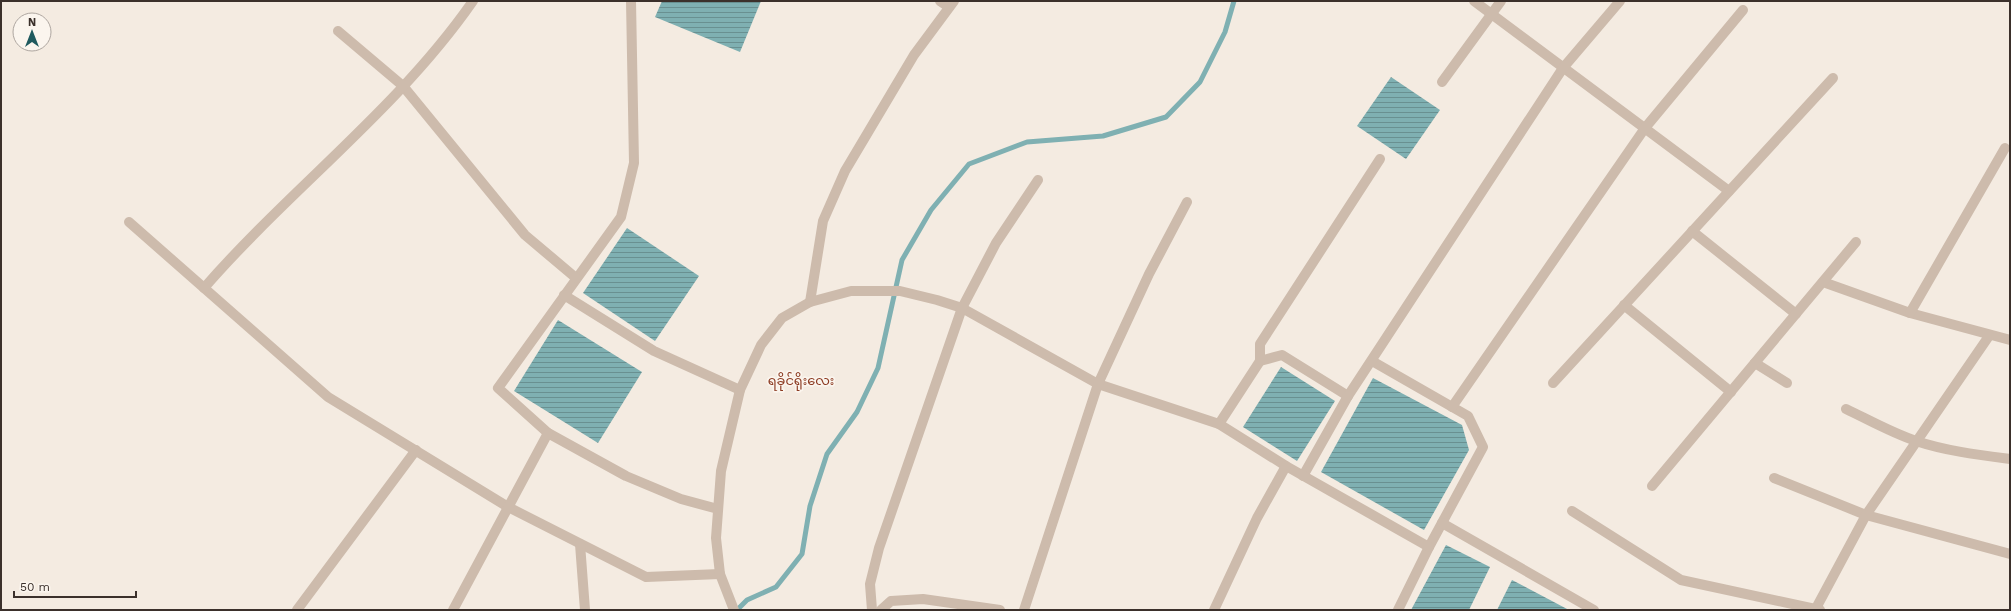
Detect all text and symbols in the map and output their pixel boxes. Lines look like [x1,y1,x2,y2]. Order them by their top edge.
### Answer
north arrow [12,12,52,52]
text: N [28,16,36,29]
district label: ရခိုင်ရိုးလေး [768,372,834,391]
scale bar [14,573,136,599]
text: 50 m [20,580,50,594]

